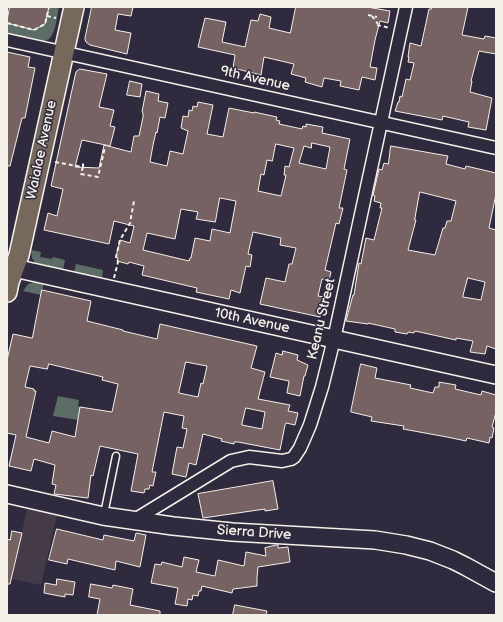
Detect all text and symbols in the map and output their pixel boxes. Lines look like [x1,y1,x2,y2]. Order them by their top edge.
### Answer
street label: 9th Avenue [219,63,291,95]
street label: Waialae Avenue [23,99,61,201]
street label: Keanu Street [304,277,340,361]
street label: 10th Avenue [213,305,291,337]
street label: Sierra Drive [216,522,292,544]

